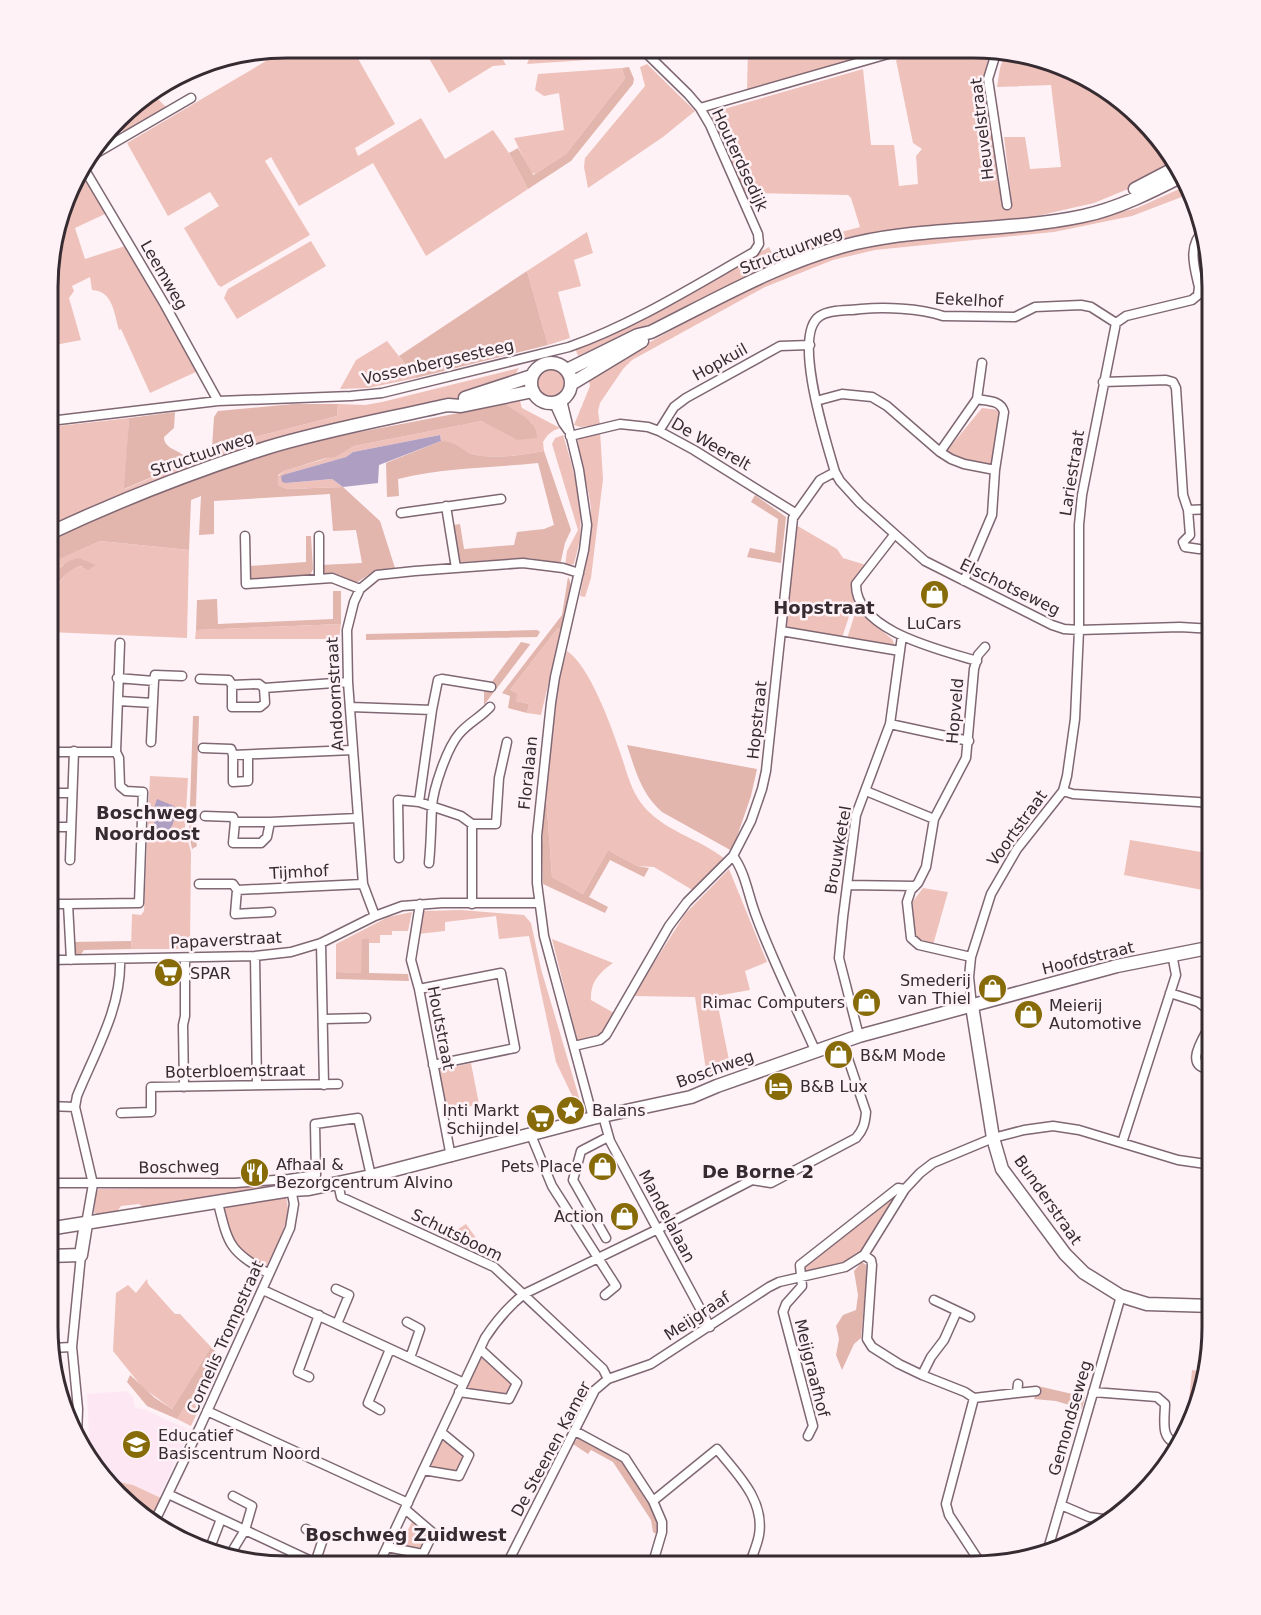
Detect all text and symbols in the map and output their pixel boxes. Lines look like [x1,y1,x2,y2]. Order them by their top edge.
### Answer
street label: Heuvelstraat [966,77,998,181]
street label: Houterdsedijk [708,106,772,215]
street label: Structuurweg [737,222,845,278]
street label: Leemweg [137,237,191,313]
street label: Eekelhof [934,289,1004,311]
street label: Vossenbergsesteeg [360,335,516,389]
street label: Hopkuil [689,339,751,385]
street label: De Weerelt [668,414,754,474]
street label: Structuurweg [148,427,256,481]
street label: Lariestraat [1056,429,1088,517]
street label: Elschotseweg [957,555,1063,619]
shop icon: LuCars [918,579,950,611]
district label: Hopstraat [773,597,875,618]
place label: LuCars [907,614,961,633]
street label: Andoornstraat [323,636,347,752]
street label: Hopveld [943,677,967,745]
street label: Hopstraat [743,680,771,760]
street label: Floralaan [515,735,541,811]
street label: Voortstraat [983,786,1051,870]
district label: Boschweg Noordoost [94,802,200,844]
street label: Brouwketel [821,804,855,896]
street label: Tijmhof [268,861,329,883]
street label: Papaverstraat [170,928,282,952]
street label: Hoofdstraat [1040,937,1136,979]
supermarket icon: SPAR [153,957,185,989]
place label: SPAR [190,964,231,983]
place label: Smederij van Thiel [898,971,971,1008]
shop icon: Smederij van Thiel [976,973,1008,1005]
street label: Houtstraat [424,984,458,1072]
shop icon: Rimac Computers [850,986,882,1018]
place label: Rimac Computers [702,993,845,1012]
place label: Meierij Automotive [1049,996,1142,1033]
shop icon: Meierij Automotive [1012,998,1044,1030]
shop icon: B&M Mode [823,1039,855,1071]
street label: Boschweg [674,1046,756,1092]
place label: B&M Mode [860,1046,946,1065]
street label: Boterbloemstraat [165,1060,305,1082]
hotel icon: B&B Lux [763,1070,795,1102]
place label: B&B Lux [800,1077,868,1096]
place icon: Balans [555,1094,587,1126]
place label: Inti Markt Schijndel [443,1101,519,1138]
place label: Balans [592,1101,646,1120]
supermarket icon: Inti Markt Schijndel [524,1103,556,1135]
shop icon: Pets Place [587,1150,619,1182]
street label: Bunderstraat [1010,1152,1086,1248]
place label: Afhaal & Bezorgcentrum Alvino [276,1155,453,1192]
street label: Boschweg [138,1157,220,1177]
restaurant icon: Afhaal & Bezorgcentrum Alvino [239,1157,271,1189]
place label: Pets Place [501,1157,582,1176]
district label: De Borne 2 [702,1161,814,1182]
street label: Mandelalaan [635,1166,699,1266]
shop icon: Action [609,1200,641,1232]
street label: Schutsboom [408,1205,506,1265]
place label: Action [554,1207,604,1226]
street label: Cornelis Trompstraat [183,1257,267,1417]
street label: Meijgraaf [661,1288,734,1344]
street label: Meijgraafhof [791,1317,833,1419]
street label: Gemondseweg [1044,1358,1096,1478]
street label: De Steenen Kamer [507,1378,595,1520]
place label: Educatief Basiscentrum Noord [158,1426,320,1463]
school or university icon: Educatief Basiscentrum Noord [121,1428,153,1460]
district label: Boschweg Zuidwest [305,1524,507,1545]

